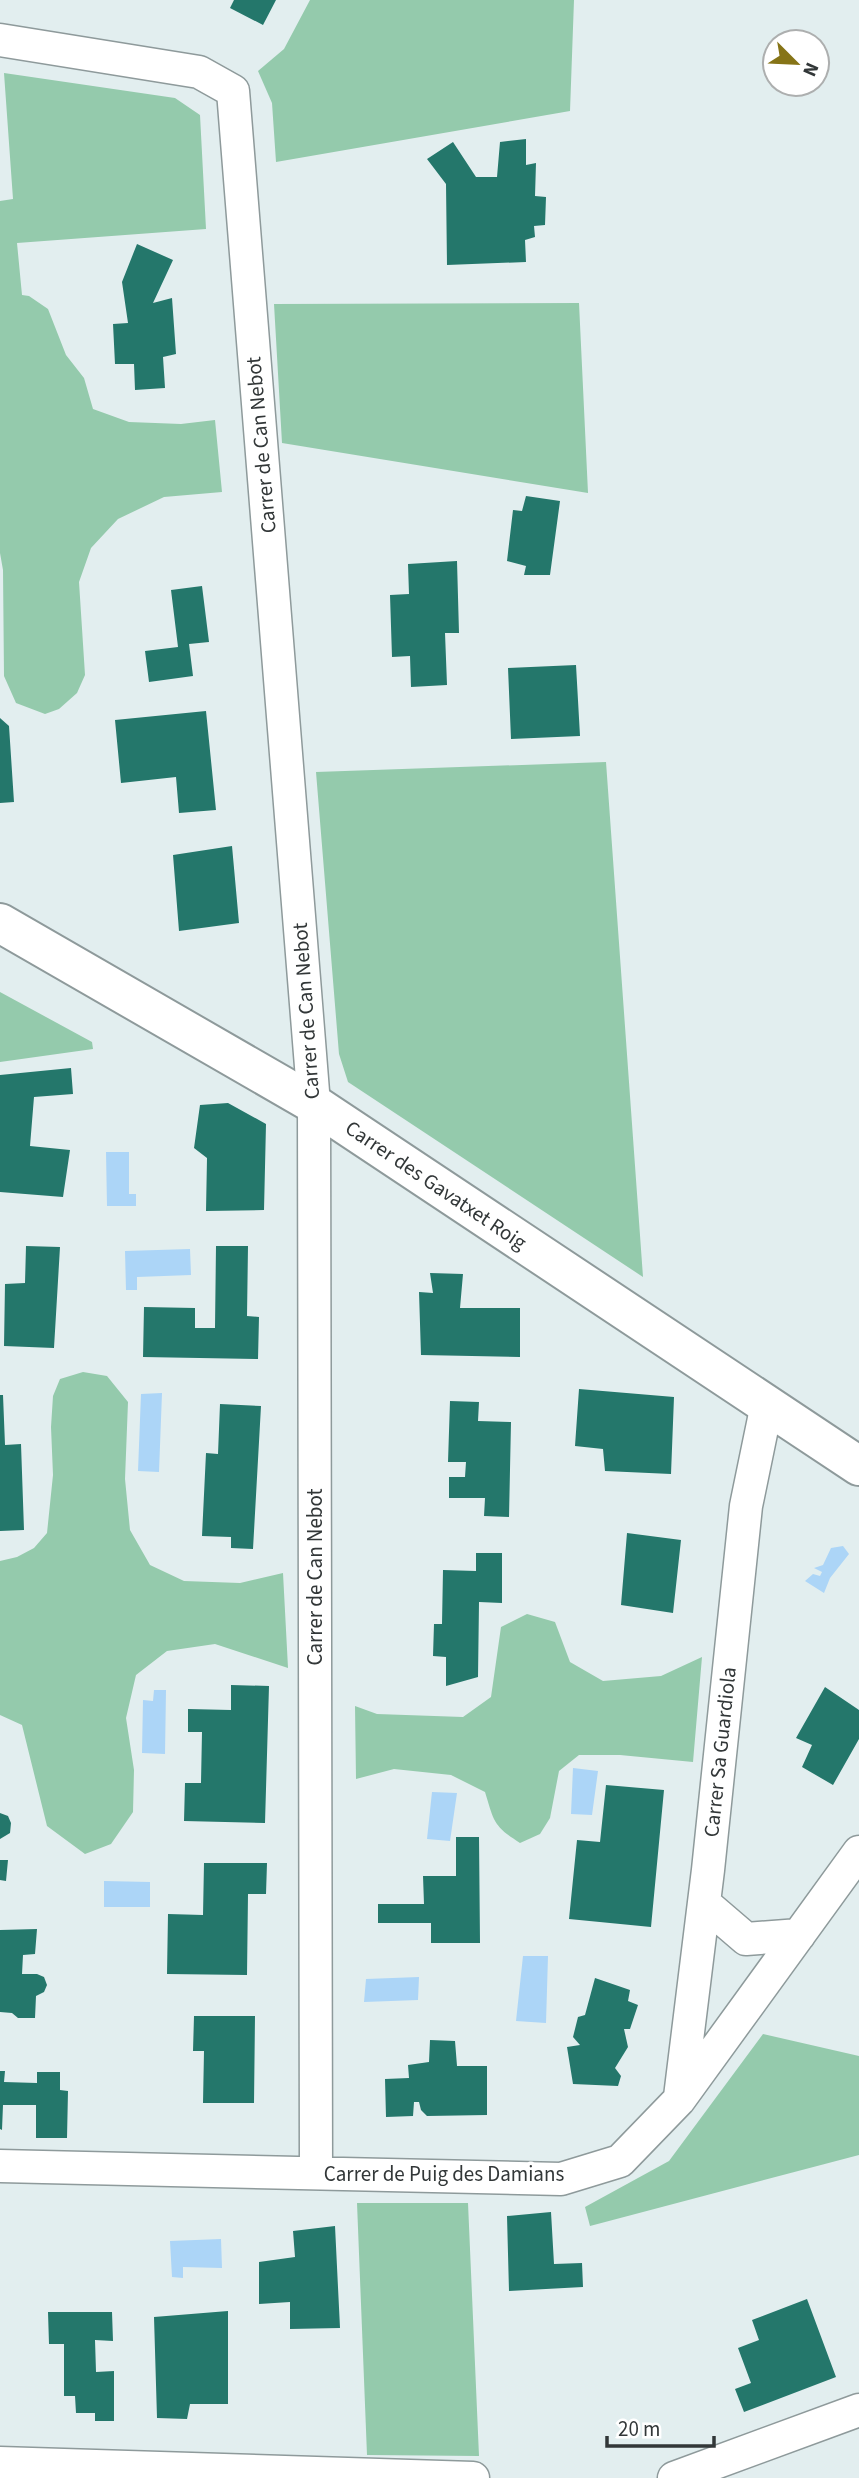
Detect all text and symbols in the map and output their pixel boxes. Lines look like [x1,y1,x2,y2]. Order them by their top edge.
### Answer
north arrow [761,28,831,98]
text: N [795,58,825,81]
street label: Carrer de Can Nebot [238,355,284,535]
street label: Carrer de Can Nebot [285,922,327,1100]
street label: Carrer des Gavatxet Roig [339,1113,533,1257]
street label: Carrer de Can Nebot [300,1488,330,1666]
street label: Carrer Sa Guardiola [696,1665,744,1839]
street label: Carrer de Puig des Damians [324,2159,564,2189]
scale bar [607,2404,714,2448]
text: 20 m [618,2414,660,2444]

